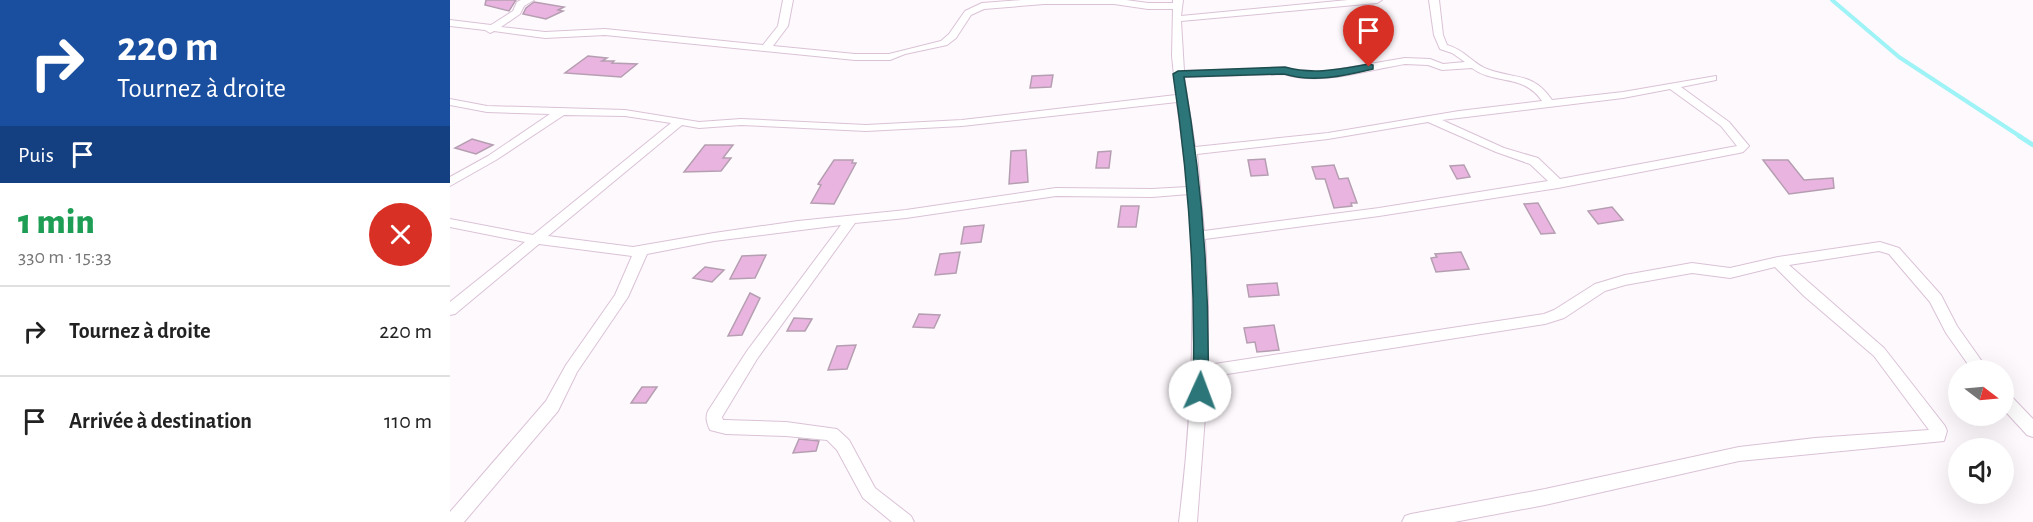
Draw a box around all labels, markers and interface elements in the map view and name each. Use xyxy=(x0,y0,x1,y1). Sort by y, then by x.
pin xyxy=(1343,5,1394,67)
icon: arrive xyxy=(1352,14,1385,47)
icon: right xyxy=(18,24,96,102)
text: 220 m xyxy=(117,26,219,68)
text: Tournez à droite xyxy=(117,75,286,102)
icon: arrive xyxy=(66,138,99,171)
text: Puis xyxy=(18,144,54,166)
button: close xyxy=(369,203,432,266)
text: 1 min xyxy=(18,204,95,240)
text: 330 m · 15:33 xyxy=(18,247,112,267)
icon: right xyxy=(18,315,51,348)
text: Tournez à droite xyxy=(69,320,211,342)
text: 220 m xyxy=(379,320,432,342)
position arrow xyxy=(1168,359,1232,423)
north arrow xyxy=(1948,360,2014,426)
map controls xyxy=(1948,360,2014,504)
icon: arrive xyxy=(18,405,51,438)
text: Arrivée à destination xyxy=(69,410,252,432)
text: 110 m xyxy=(384,410,432,432)
button: sound xyxy=(1948,438,2014,504)

